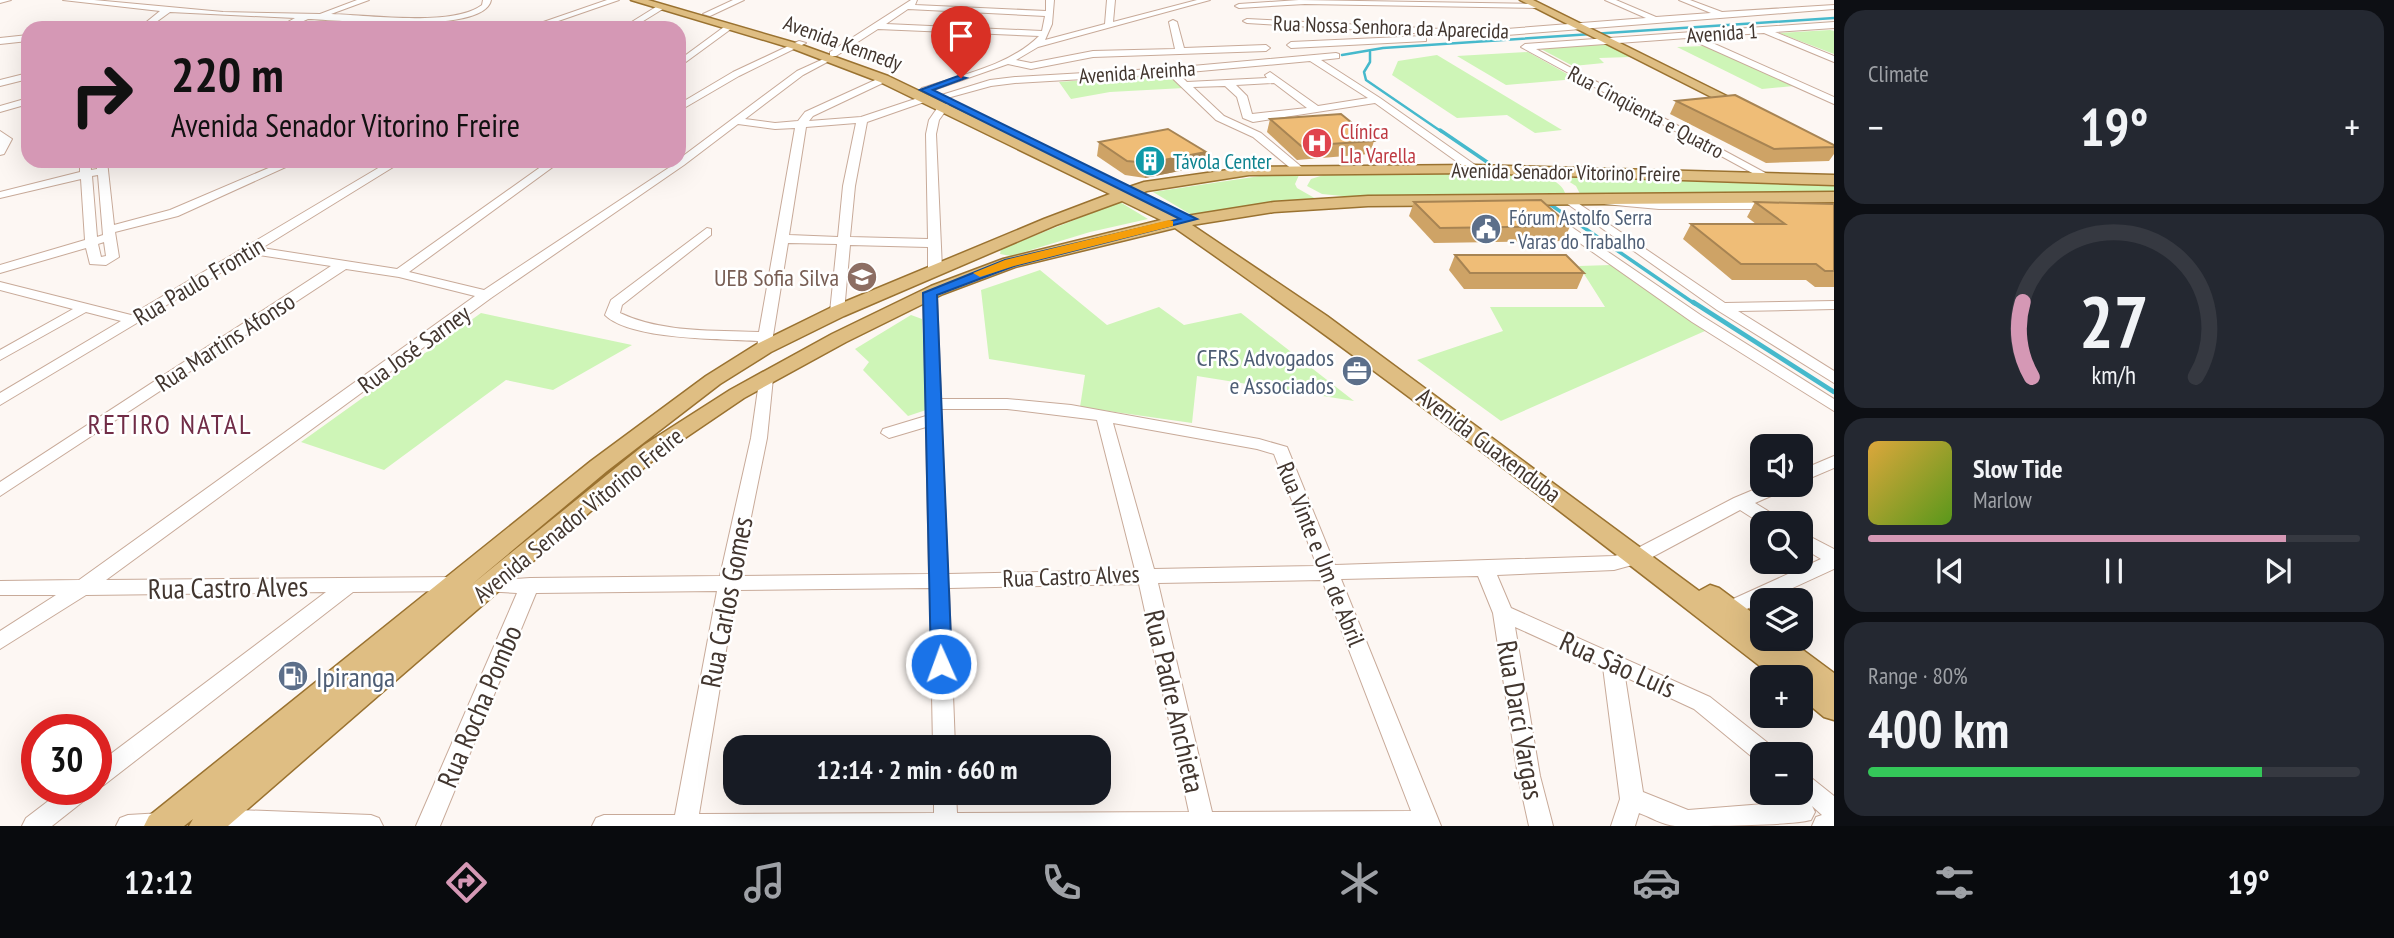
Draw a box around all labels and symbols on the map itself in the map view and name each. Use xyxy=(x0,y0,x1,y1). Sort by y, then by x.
pin xyxy=(931,6,991,78)
street label: Avenida Kennedy xyxy=(780,9,906,77)
street label: Rua Nossa Senhora da Aparecida xyxy=(1273,9,1509,45)
street label: Avenida 1 xyxy=(1686,17,1758,49)
street label: Avenida Areinha xyxy=(1078,54,1196,90)
street label: Rua Cinqüenta e Quatro xyxy=(1563,59,1729,165)
place label: Clínica LIa Varella xyxy=(1340,118,1416,169)
hospital icon: Clínica LIa Varella xyxy=(1300,126,1334,160)
building icon: Távola Center xyxy=(1133,144,1167,178)
place label: Távola Center xyxy=(1173,148,1272,175)
street label: Avenida Senador Vitorino Freire xyxy=(1451,157,1681,187)
place label: Fórum Astolfo Serra - Varas do Trabalho xyxy=(1509,204,1652,255)
public building icon: Fórum Astolfo Serra - Varas do Trabalho xyxy=(1469,212,1503,246)
street label: Rua Paulo Frontin xyxy=(128,230,270,332)
school or university icon: UEB Sofia Silva xyxy=(845,260,879,294)
place label: UEB Sofia Silva xyxy=(714,262,839,293)
street label: Rua Martins Afonso xyxy=(149,285,301,399)
street label: Rua José Sarney xyxy=(352,298,476,400)
place label: CFRS Advogados e Associados xyxy=(1197,342,1334,401)
office icon: CFRS Advogados e Associados xyxy=(1340,354,1374,388)
street label: Avenida Guaxenduba xyxy=(1411,381,1567,509)
district label: RETIRO NATAL xyxy=(87,405,253,442)
street label: Avenida Senador Vitorino Freire xyxy=(467,421,689,609)
street label: Rua Vinte e Um de Abril xyxy=(1270,457,1372,651)
street label: Rua Carlos Gomes xyxy=(691,513,761,691)
street label: Rua Castro Alves xyxy=(1002,558,1140,594)
street label: Rua Castro Alves xyxy=(148,567,308,607)
street label: Rua Padre Anchieta xyxy=(1136,606,1214,796)
street label: Rua Rocha Pombo xyxy=(428,619,530,793)
street label: Rua São Luís xyxy=(1554,622,1682,706)
position arrow xyxy=(904,627,978,701)
street label: Rua Darcí Vargas xyxy=(1489,637,1553,803)
place label: Ipiranga xyxy=(316,658,395,695)
fuel station icon: Ipiranga xyxy=(276,659,310,693)
speed limit sign: 30 xyxy=(21,714,112,805)

